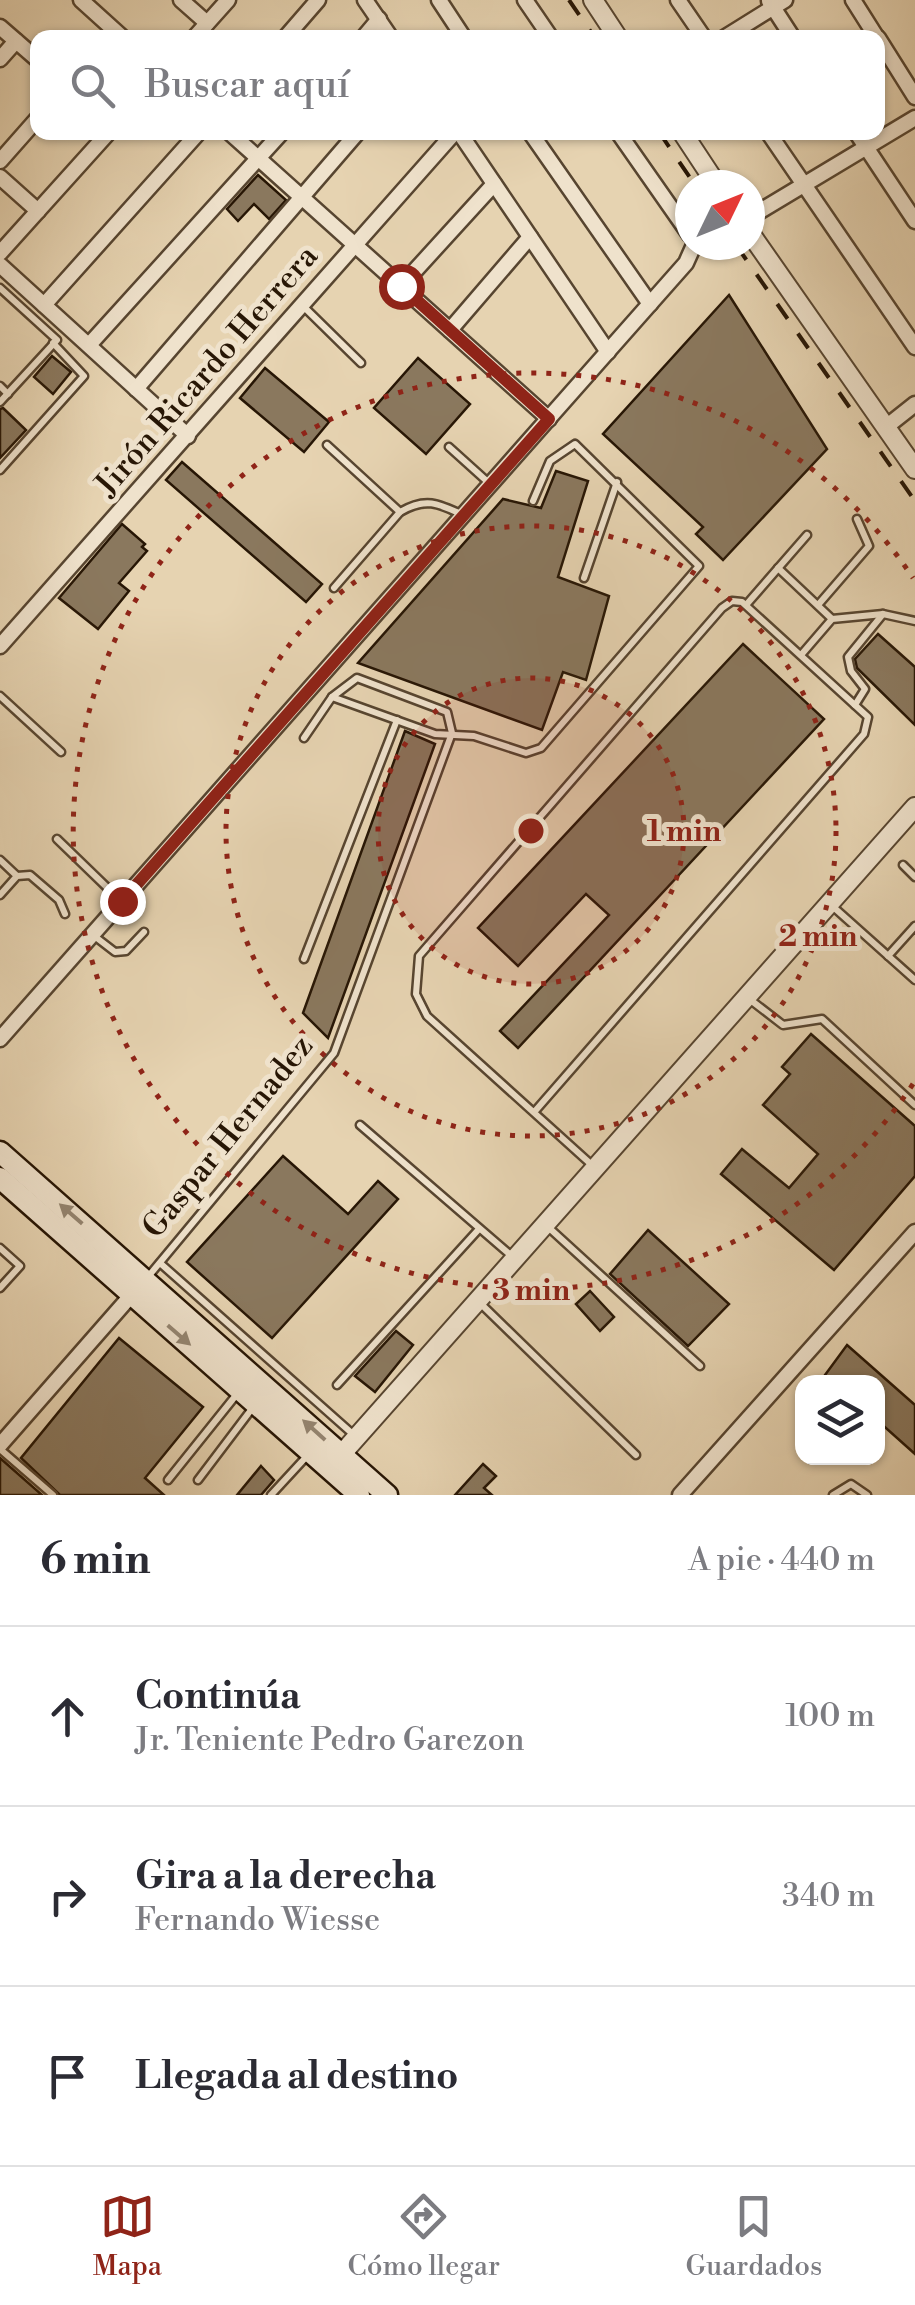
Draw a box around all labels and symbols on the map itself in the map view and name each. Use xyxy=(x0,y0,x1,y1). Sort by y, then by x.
north arrow xyxy=(675,170,765,260)
street label: Jirón Ricardo Herrera xyxy=(86,236,327,505)
route start xyxy=(379,264,425,310)
centre of rings xyxy=(513,813,549,849)
text: 1 min xyxy=(647,813,722,851)
route end xyxy=(100,879,146,925)
text: 2 min xyxy=(779,918,858,956)
street label: Gaspar Hernadez xyxy=(134,1027,322,1246)
one-way arrow xyxy=(59,1204,84,1226)
text: 3 min xyxy=(492,1272,571,1310)
one-way arrow xyxy=(166,1323,191,1345)
one-way arrow xyxy=(302,1419,326,1442)

